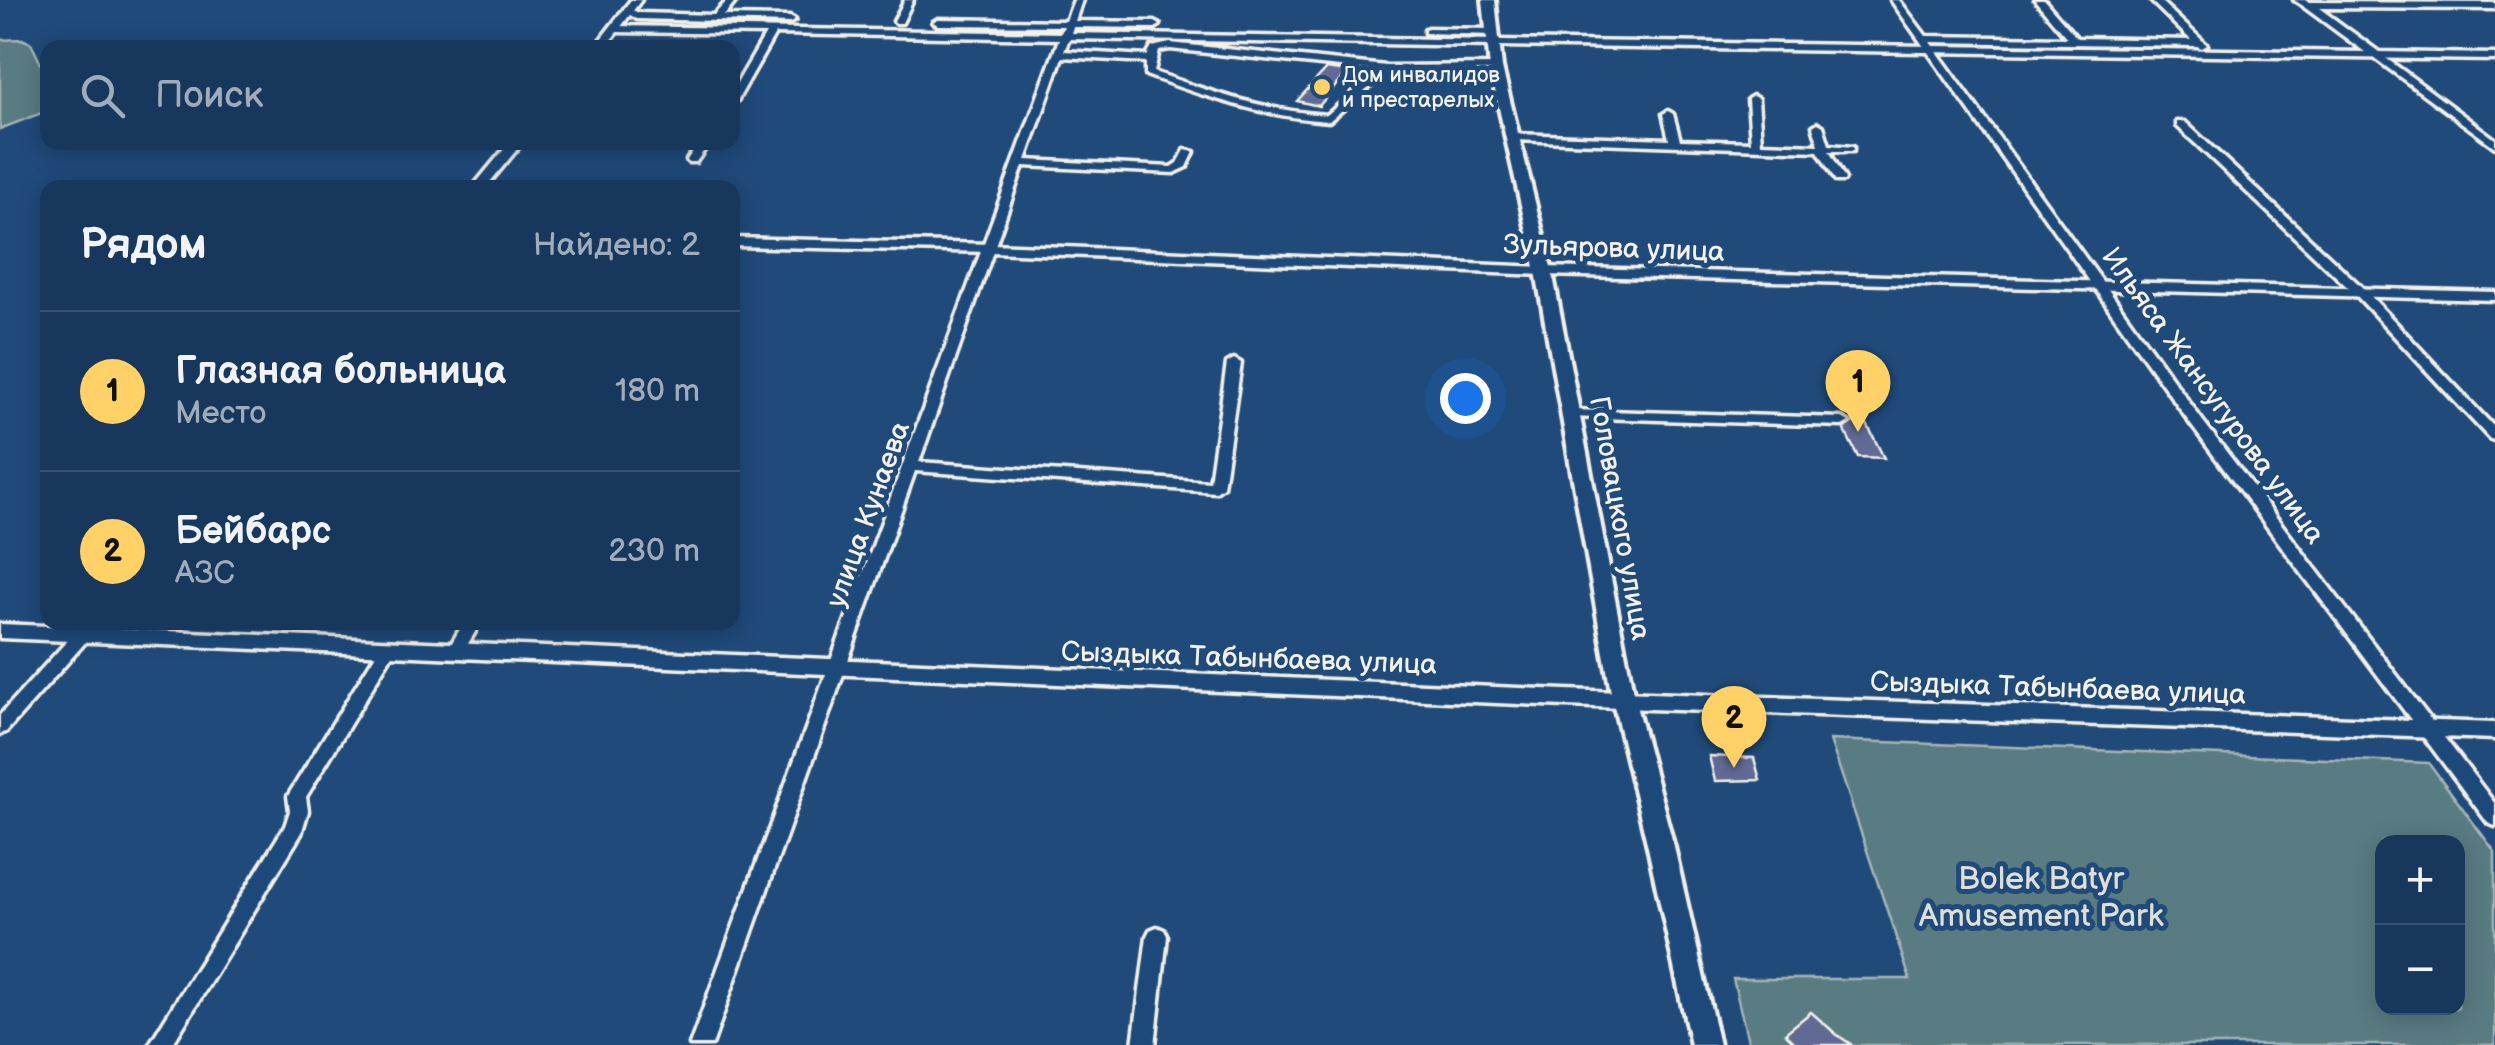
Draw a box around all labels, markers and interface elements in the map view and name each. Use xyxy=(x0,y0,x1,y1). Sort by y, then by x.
search box xyxy=(40,40,740,150)
place label: Дом инвалидов и престарелых xyxy=(1342,62,1500,114)
icon: search xyxy=(75,68,130,123)
text: Поиск xyxy=(155,73,263,118)
marker: Дом инвалидов и престарелых xyxy=(1311,76,1333,98)
text: Рядом xyxy=(80,220,207,271)
text: Найдено: 2 xyxy=(533,226,700,265)
street label: Зульярова улица xyxy=(1503,228,1726,269)
street label: Ильяса Жансугурова улица xyxy=(2094,241,2332,551)
text: Глазная больница xyxy=(175,349,506,394)
pin: 1 xyxy=(1826,350,1890,432)
text: 1 xyxy=(106,372,119,411)
text: 180 m xyxy=(615,372,700,411)
your location xyxy=(1440,373,1491,424)
text: Место xyxy=(175,394,266,433)
street label: Головацкого улица xyxy=(1582,394,1657,643)
street label: улица Кунаева xyxy=(820,417,917,612)
text: Бейбарс xyxy=(175,509,331,554)
text: 2 xyxy=(103,532,122,571)
text: 230 m xyxy=(608,532,700,571)
text: АЗС xyxy=(175,554,235,593)
street label: Сыздыка Табынбаева улица xyxy=(1060,635,1438,682)
street label: Сыздыка Табынбаева улица xyxy=(1869,665,2247,712)
pin: 2 xyxy=(1702,686,1766,768)
map controls xyxy=(2375,835,2465,1015)
button: + xyxy=(2375,835,2465,925)
park label: Bolek Batyr Amusement Park xyxy=(1919,860,2164,936)
button: − xyxy=(2375,925,2465,1015)

